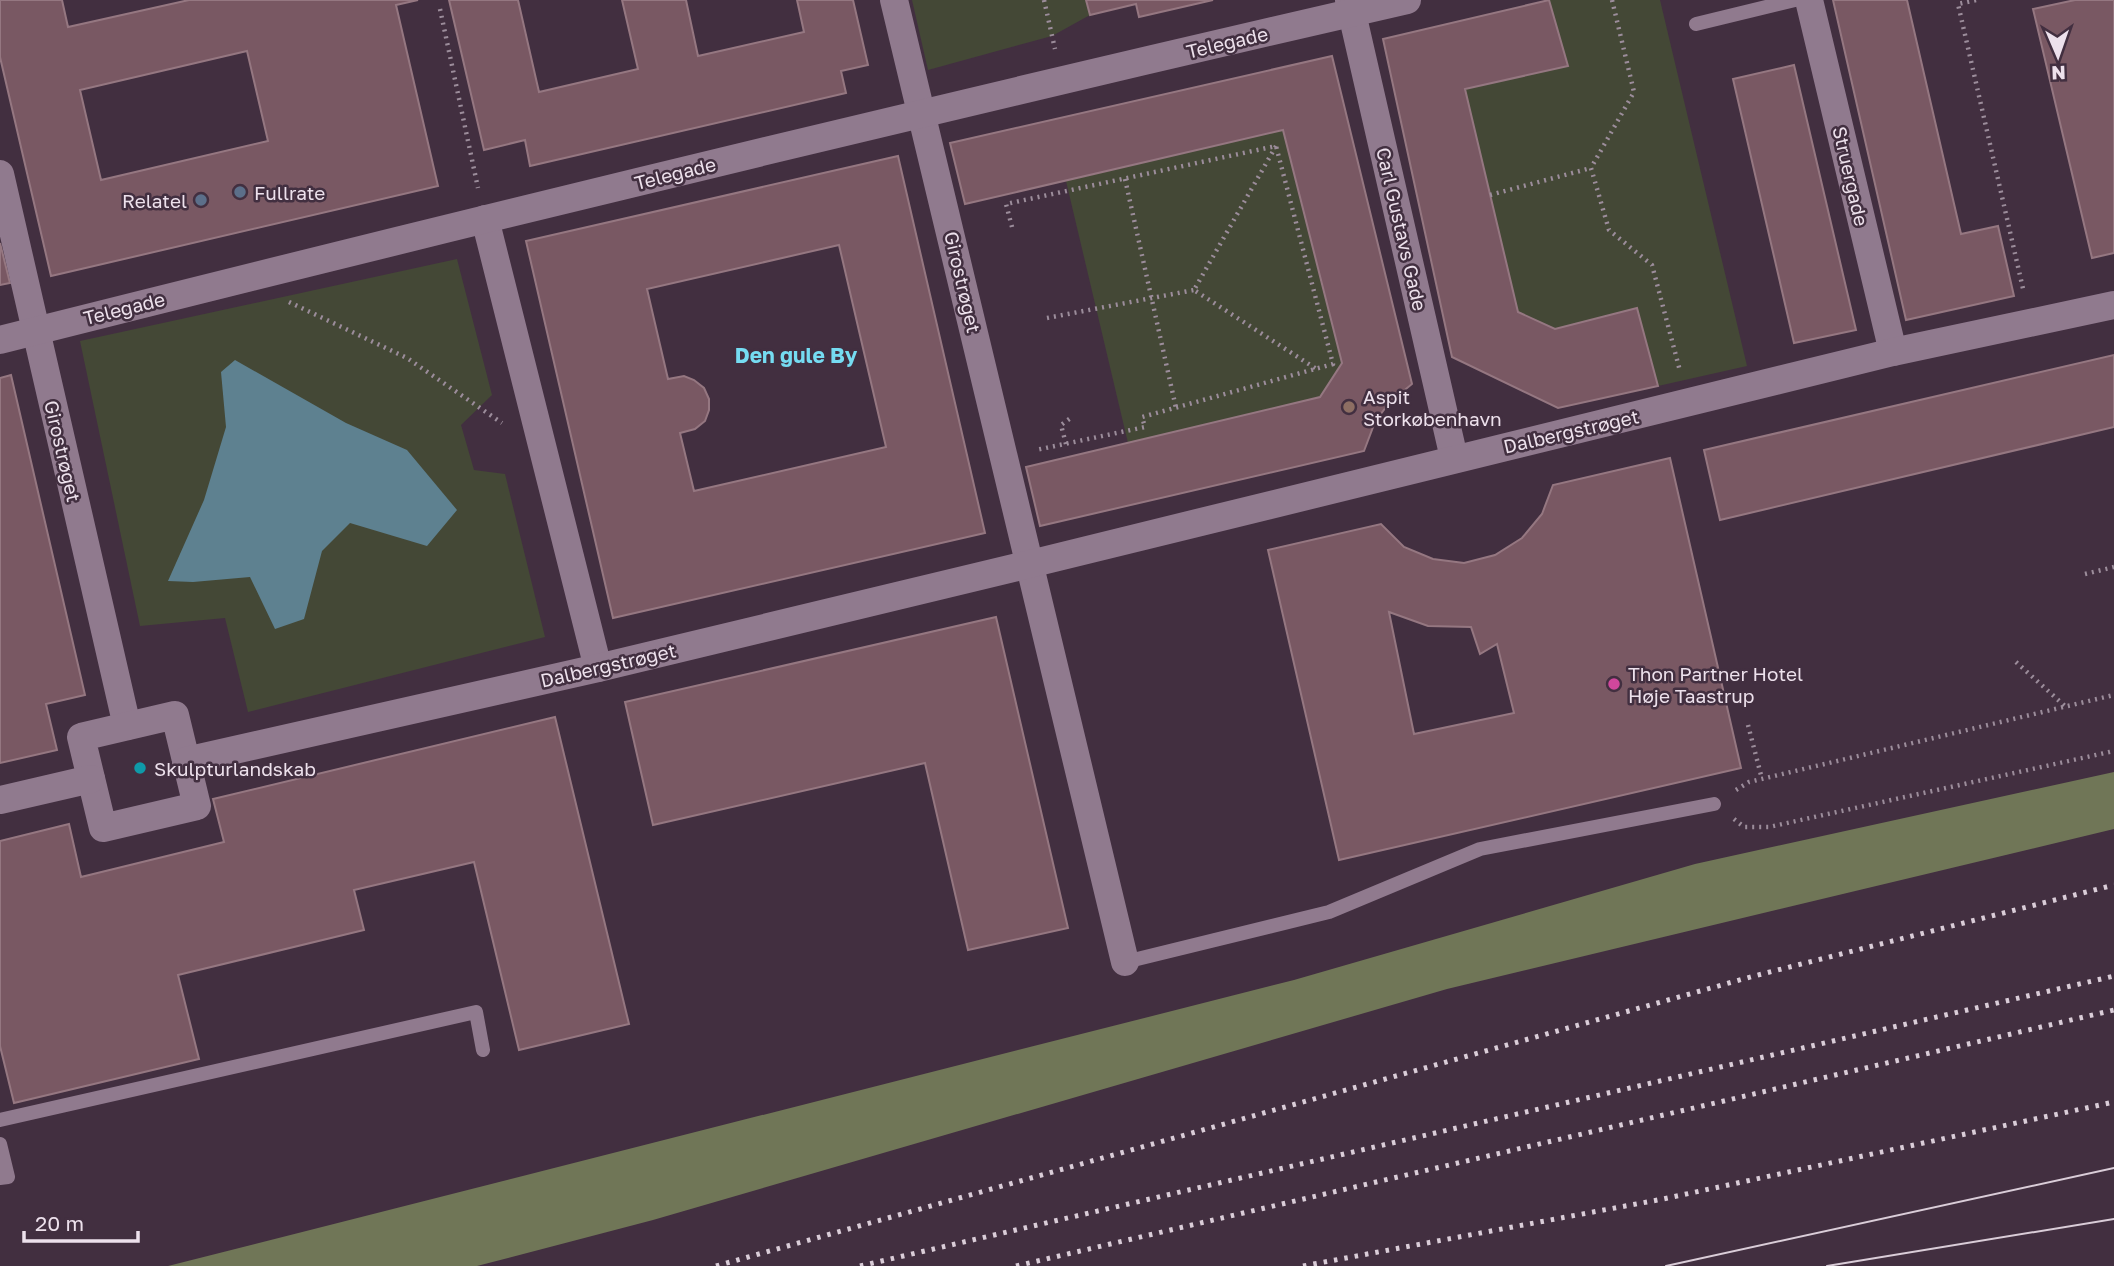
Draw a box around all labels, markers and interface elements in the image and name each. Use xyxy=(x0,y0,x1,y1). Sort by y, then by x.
street label: Telegade xyxy=(1184,21,1270,63)
north arrow xyxy=(2023,21,2093,91)
text: N xyxy=(2051,62,2066,85)
street label: Struergade xyxy=(1828,124,1874,228)
street label: Carl Gustavs Gade xyxy=(1372,145,1432,313)
street label: Telegade xyxy=(632,152,718,194)
place label: Fullrate xyxy=(254,181,325,204)
marker: Fullrate xyxy=(232,184,248,200)
place label: Relatel xyxy=(122,189,187,212)
marker: Relatel xyxy=(193,192,209,208)
street label: Girostrøget xyxy=(940,229,986,335)
street label: Telegade xyxy=(81,287,167,329)
district label: Den gule By xyxy=(735,342,858,368)
place label: Aspit Storkøbenhavn xyxy=(1363,385,1502,430)
street label: Girostrøget xyxy=(40,398,86,504)
marker: Aspit Storkøbenhavn xyxy=(1341,399,1357,415)
street label: Dalbergstrøget xyxy=(1501,404,1641,458)
street label: Dalbergstrøget xyxy=(538,638,678,692)
place label: Thon Partner Hotel Høje Taastrup xyxy=(1628,662,1803,707)
marker: Thon Partner Hotel Høje Taastrup xyxy=(1606,676,1622,692)
place label: Skulpturlandskab xyxy=(154,757,316,780)
marker: Skulpturlandskab xyxy=(132,760,148,776)
scale bar xyxy=(24,1200,138,1244)
text: 20 m xyxy=(35,1210,84,1236)

